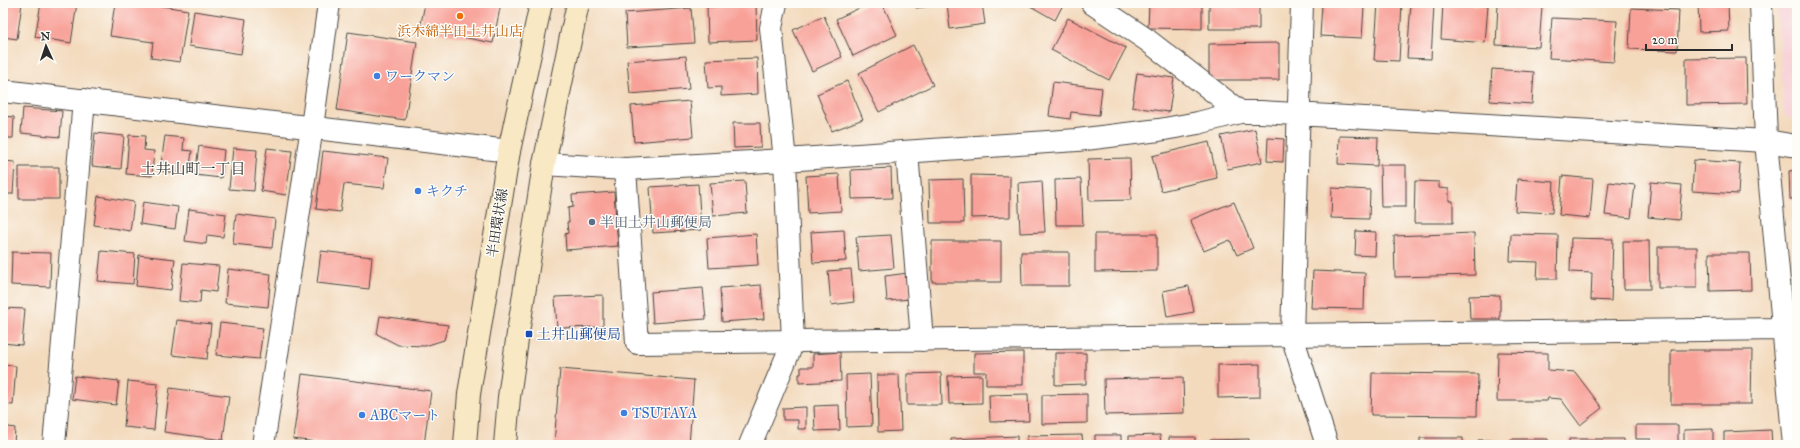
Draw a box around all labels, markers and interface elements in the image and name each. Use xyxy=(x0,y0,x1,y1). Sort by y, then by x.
marker: 浜木綿半田土井山店 xyxy=(455,11,465,21)
place label: 浜木綿半田土井山店 xyxy=(397,23,523,40)
north arrow xyxy=(26,26,66,66)
scale bar xyxy=(1646,26,1732,52)
text: N xyxy=(40,30,51,43)
text: 20 m xyxy=(1652,33,1678,47)
place label: ワークマン xyxy=(385,68,455,85)
marker: ワークマン xyxy=(372,71,382,81)
district label: 土井山町一丁目 xyxy=(140,160,246,178)
place label: キクチ xyxy=(426,183,468,200)
marker: キクチ xyxy=(413,186,423,196)
street label: 半田環状線 xyxy=(484,187,511,259)
place label: 半田土井山郵便局 xyxy=(600,214,712,231)
marker: 半田土井山郵便局 xyxy=(587,217,597,227)
place label: 土井山郵便局 xyxy=(537,326,621,343)
marker: 土井山郵便局 xyxy=(524,329,534,339)
place label: TSUTAYA xyxy=(632,405,698,422)
place label: ABCマート xyxy=(369,407,440,424)
marker: TSUTAYA xyxy=(619,408,629,418)
marker: ABCマート xyxy=(357,410,367,420)

